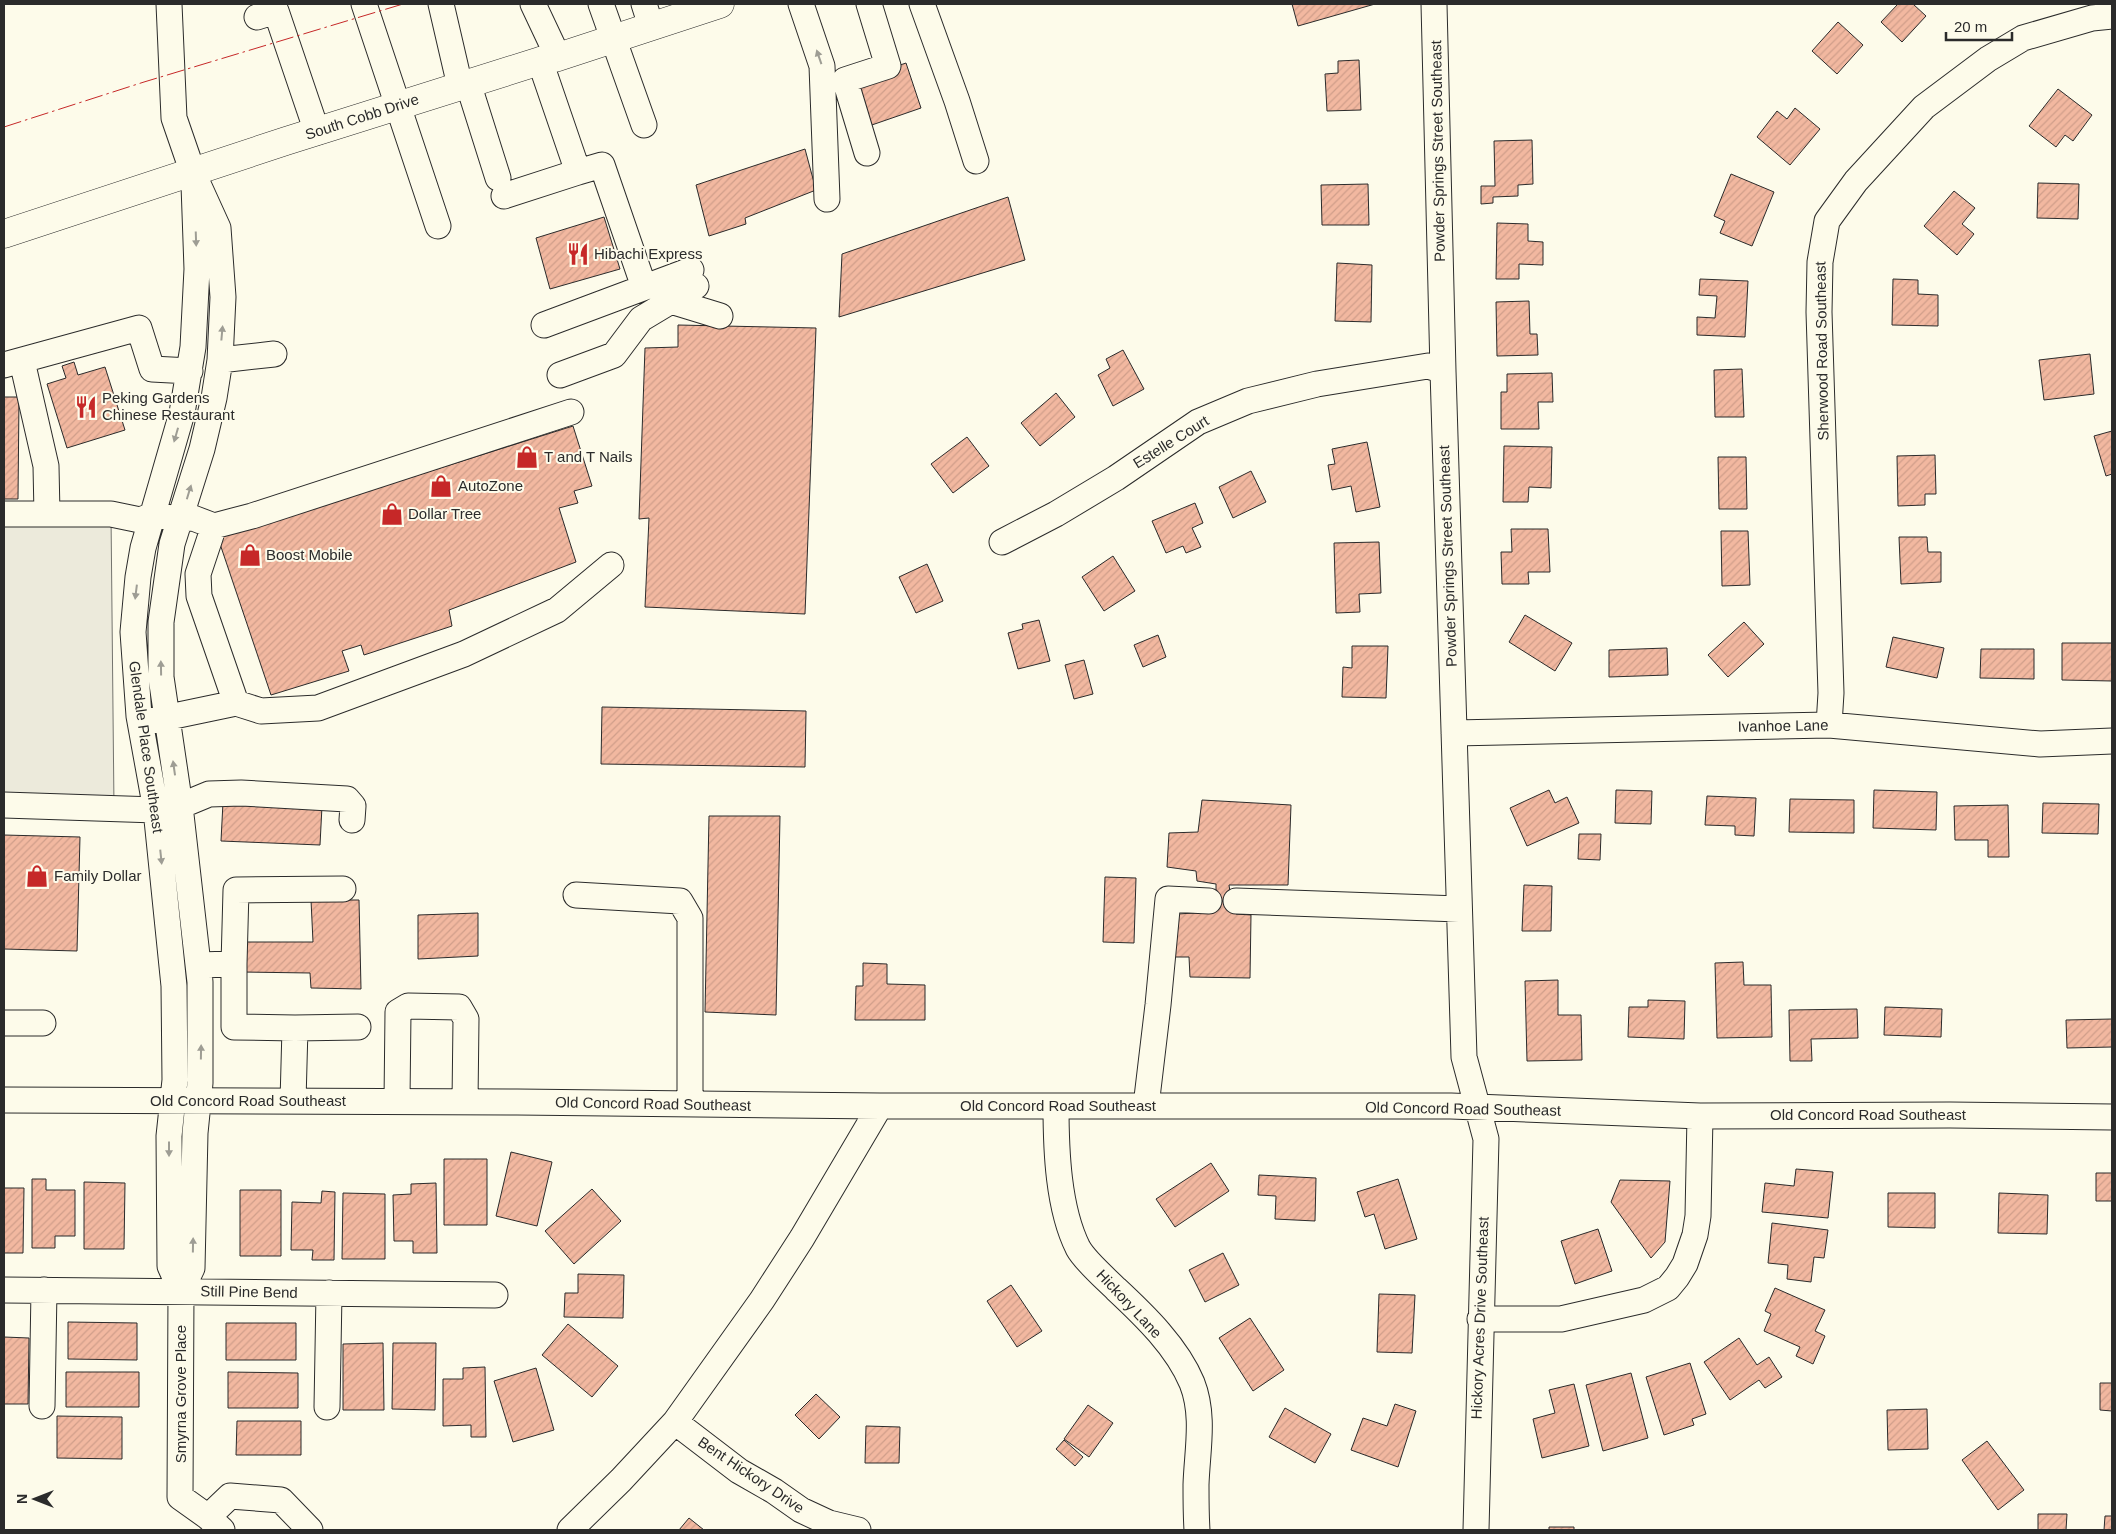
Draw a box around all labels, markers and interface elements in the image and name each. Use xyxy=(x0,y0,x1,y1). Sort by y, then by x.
scale bar xyxy=(1946,10,2012,42)
text: 20 m xyxy=(1954,18,1987,35)
street label: Powder Springs Street Southeast xyxy=(1427,39,1448,262)
one-way arrow xyxy=(814,50,822,65)
street label: South Cobb Drive xyxy=(303,90,421,143)
one-way arrow xyxy=(192,231,200,247)
restaurant icon: Hibachi Express xyxy=(565,241,591,267)
place label: Hibachi Express xyxy=(594,245,702,262)
street label: Sherwood Road Southeast xyxy=(1811,260,1832,441)
one-way arrow xyxy=(218,325,226,341)
place label: Peking Gardens Chinese Restaurant xyxy=(102,389,235,423)
restaurant icon: Peking Gardens Chinese Restaurant xyxy=(73,394,99,420)
street label: Estelle Court xyxy=(1130,411,1212,472)
one-way arrow xyxy=(172,427,180,442)
shop icon: T and T Nails xyxy=(514,444,540,470)
street label: Powder Springs Street Southeast xyxy=(1435,444,1460,667)
place label: T and T Nails xyxy=(544,448,632,465)
shop icon: AutoZone xyxy=(428,473,454,499)
place label: AutoZone xyxy=(458,477,523,494)
one-way arrow xyxy=(186,484,194,499)
shop icon: Dollar Tree xyxy=(379,501,405,527)
place label: Dollar Tree xyxy=(408,505,481,522)
shop icon: Boost Mobile xyxy=(237,542,263,568)
place label: Boost Mobile xyxy=(266,546,353,563)
one-way arrow xyxy=(132,584,140,600)
street label: Glendale Place Southeast xyxy=(126,660,167,835)
one-way arrow xyxy=(157,660,165,676)
street label: Ivanhoe Lane xyxy=(1737,716,1829,735)
one-way arrow xyxy=(170,760,178,776)
one-way arrow xyxy=(157,850,165,866)
shop icon: Family Dollar xyxy=(24,863,50,889)
place label: Family Dollar xyxy=(54,867,142,884)
one-way arrow xyxy=(197,1043,205,1059)
street label: Old Concord Road Southeast xyxy=(150,1092,347,1109)
street label: Old Concord Road Southeast xyxy=(555,1093,752,1114)
street label: Old Concord Road Southeast xyxy=(960,1097,1157,1114)
street label: Old Concord Road Southeast xyxy=(1365,1098,1562,1119)
street label: Old Concord Road Southeast xyxy=(1770,1106,1967,1123)
one-way arrow xyxy=(165,1141,173,1157)
street label: Hickory Acres Drive Southeast xyxy=(1467,1216,1492,1420)
one-way arrow xyxy=(189,1236,197,1252)
street label: Hickory Lane xyxy=(1093,1266,1165,1341)
street label: Still Pine Bend xyxy=(200,1282,298,1301)
street label: Smyrna Grove Place xyxy=(172,1325,189,1463)
street label: Bent Hickory Drive xyxy=(695,1433,808,1516)
north arrow xyxy=(10,1474,60,1524)
text: N xyxy=(14,1494,30,1504)

